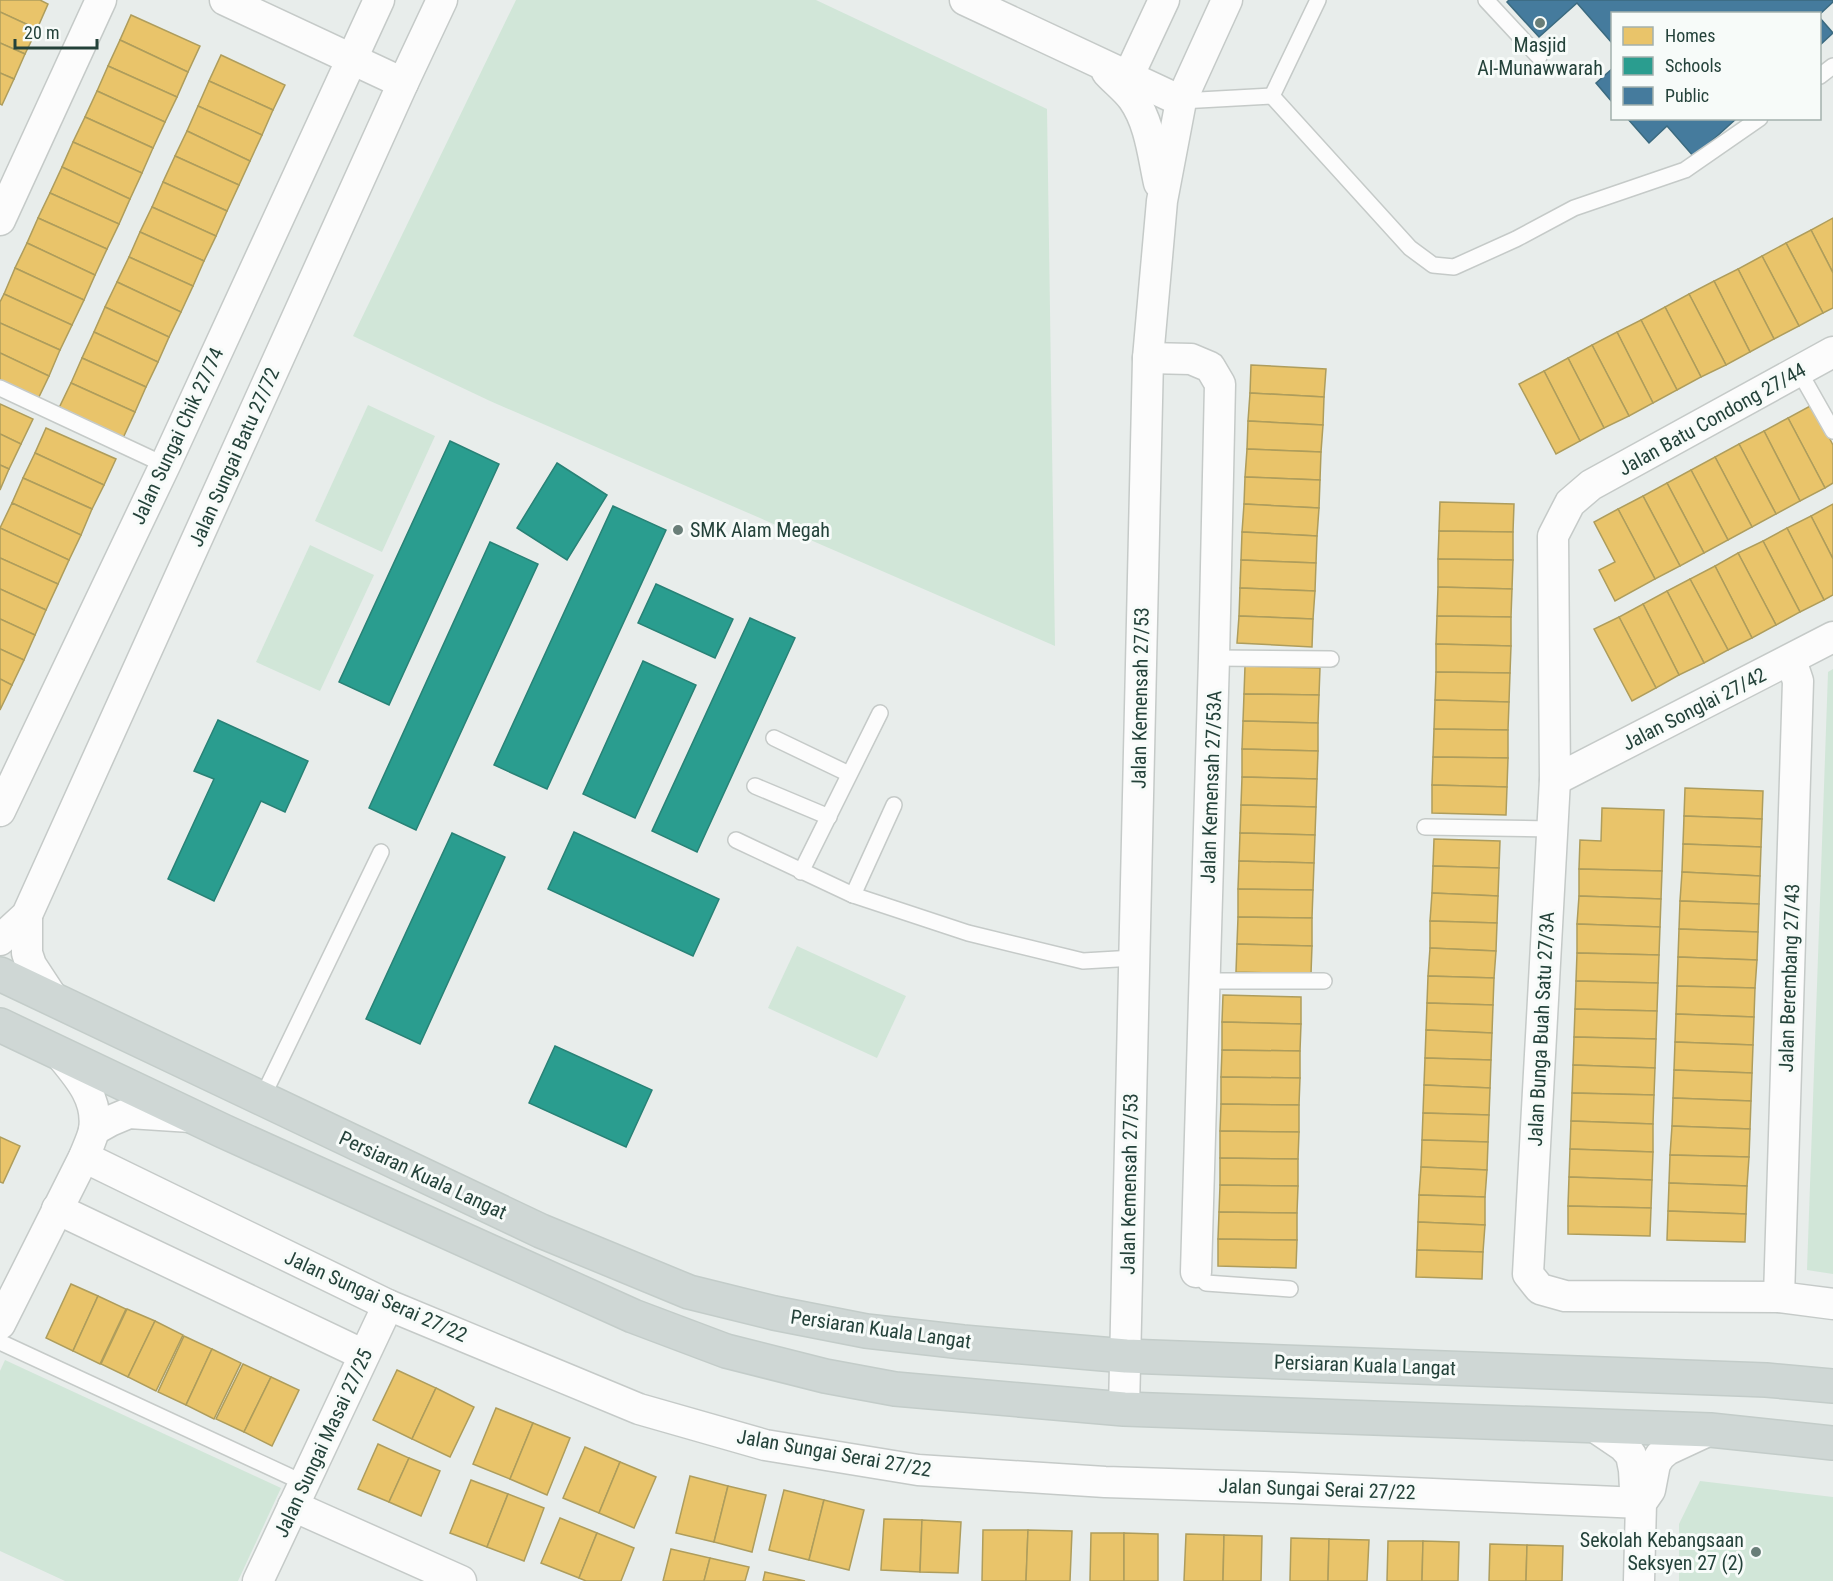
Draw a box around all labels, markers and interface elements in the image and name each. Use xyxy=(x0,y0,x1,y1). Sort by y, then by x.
scale bar xyxy=(15,12,98,50)
legend xyxy=(1611,12,1821,120)
marker: Masjid Al-Munawwarah xyxy=(1533,16,1547,30)
text: 20 m xyxy=(24,22,59,43)
text: Homes xyxy=(1665,25,1715,46)
place label: Masjid Al-Munawwarah xyxy=(1477,33,1603,80)
text: Schools xyxy=(1665,55,1722,76)
text: Public xyxy=(1665,85,1709,106)
street label: Jalan Sungai Chik 27/74 xyxy=(126,344,229,528)
street label: Jalan Batu Condong 27/44 xyxy=(1614,357,1810,481)
street label: Jalan Sungai Batu 27/72 xyxy=(184,364,284,550)
place label: SMK Alam Megah xyxy=(690,518,830,542)
marker: SMK Alam Megah xyxy=(671,523,685,537)
street label: Jalan Kemensah 27/53 xyxy=(1126,607,1154,789)
street label: Jalan Songlai 27/42 xyxy=(1618,662,1770,756)
street label: Jalan Kemensah 27/53A xyxy=(1196,690,1226,884)
street label: Jalan Berembang 27/43 xyxy=(1774,883,1804,1073)
street label: Jalan Bunga Buah Satu 27/3A xyxy=(1523,911,1559,1147)
street label: Jalan Kemensah 27/53 xyxy=(1115,1093,1143,1275)
street label: Persiaran Kuala Langat xyxy=(335,1126,511,1224)
street label: Jalan Sungai Serai 27/22 xyxy=(281,1245,471,1347)
street label: Persiaran Kuala Langat xyxy=(789,1304,973,1354)
street label: Jalan Sungai Masai 27/25 xyxy=(269,1345,377,1541)
street label: Persiaran Kuala Langat xyxy=(1274,1350,1456,1380)
street label: Jalan Sungai Serai 27/22 xyxy=(735,1424,933,1482)
street label: Jalan Sungai Serai 27/22 xyxy=(1218,1474,1416,1504)
place label: Sekolah Kebangsaan Seksyen 27 (2) xyxy=(1580,1528,1744,1575)
marker: Sekolah Kebangsaan Seksyen 27 (2) xyxy=(1749,1545,1763,1559)

